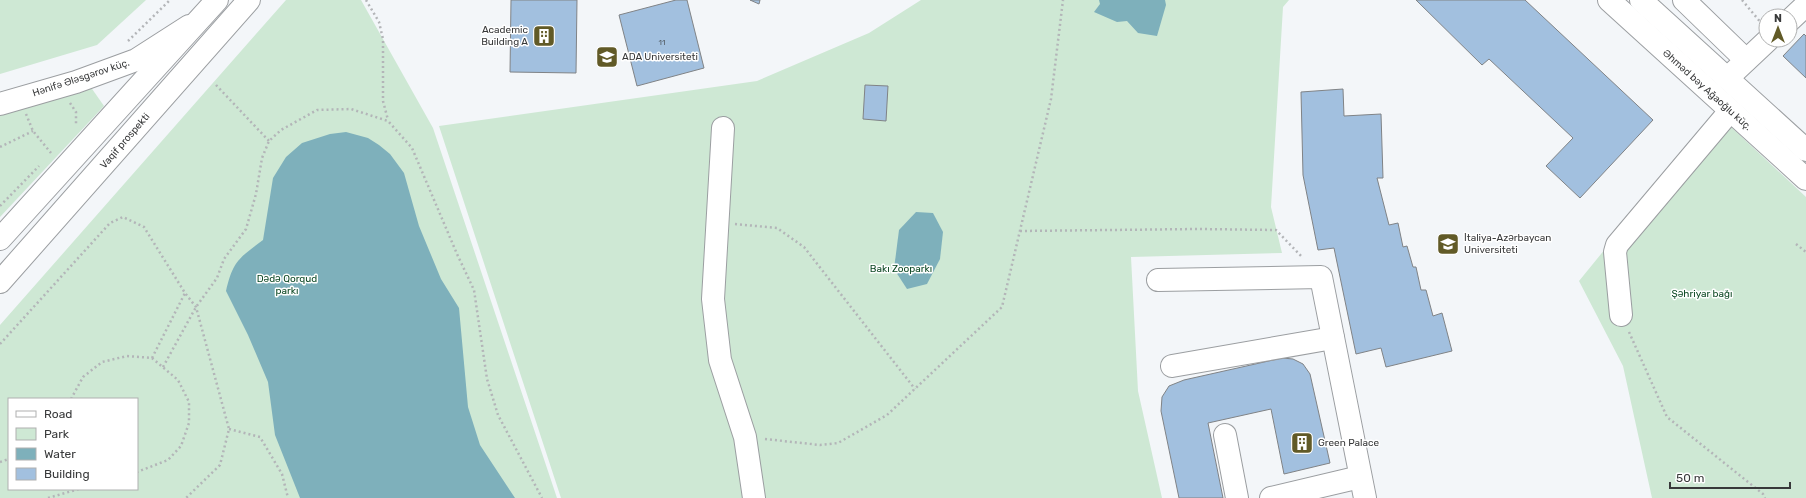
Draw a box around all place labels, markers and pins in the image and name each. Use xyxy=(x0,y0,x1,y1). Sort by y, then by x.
building icon: Academic Building A xyxy=(531,23,557,49)
place label: Academic Building A xyxy=(481,24,528,48)
school or university icon: ADA Universiteti xyxy=(594,44,620,70)
place label: ADA Universiteti xyxy=(622,51,698,63)
school or university icon: İtaliya-Azərbaycan Universiteti xyxy=(1435,231,1461,257)
place label: İtaliya-Azərbaycan Universiteti xyxy=(1464,232,1551,256)
building icon: Green Palace xyxy=(1289,430,1315,456)
place label: Green Palace xyxy=(1318,437,1380,449)

